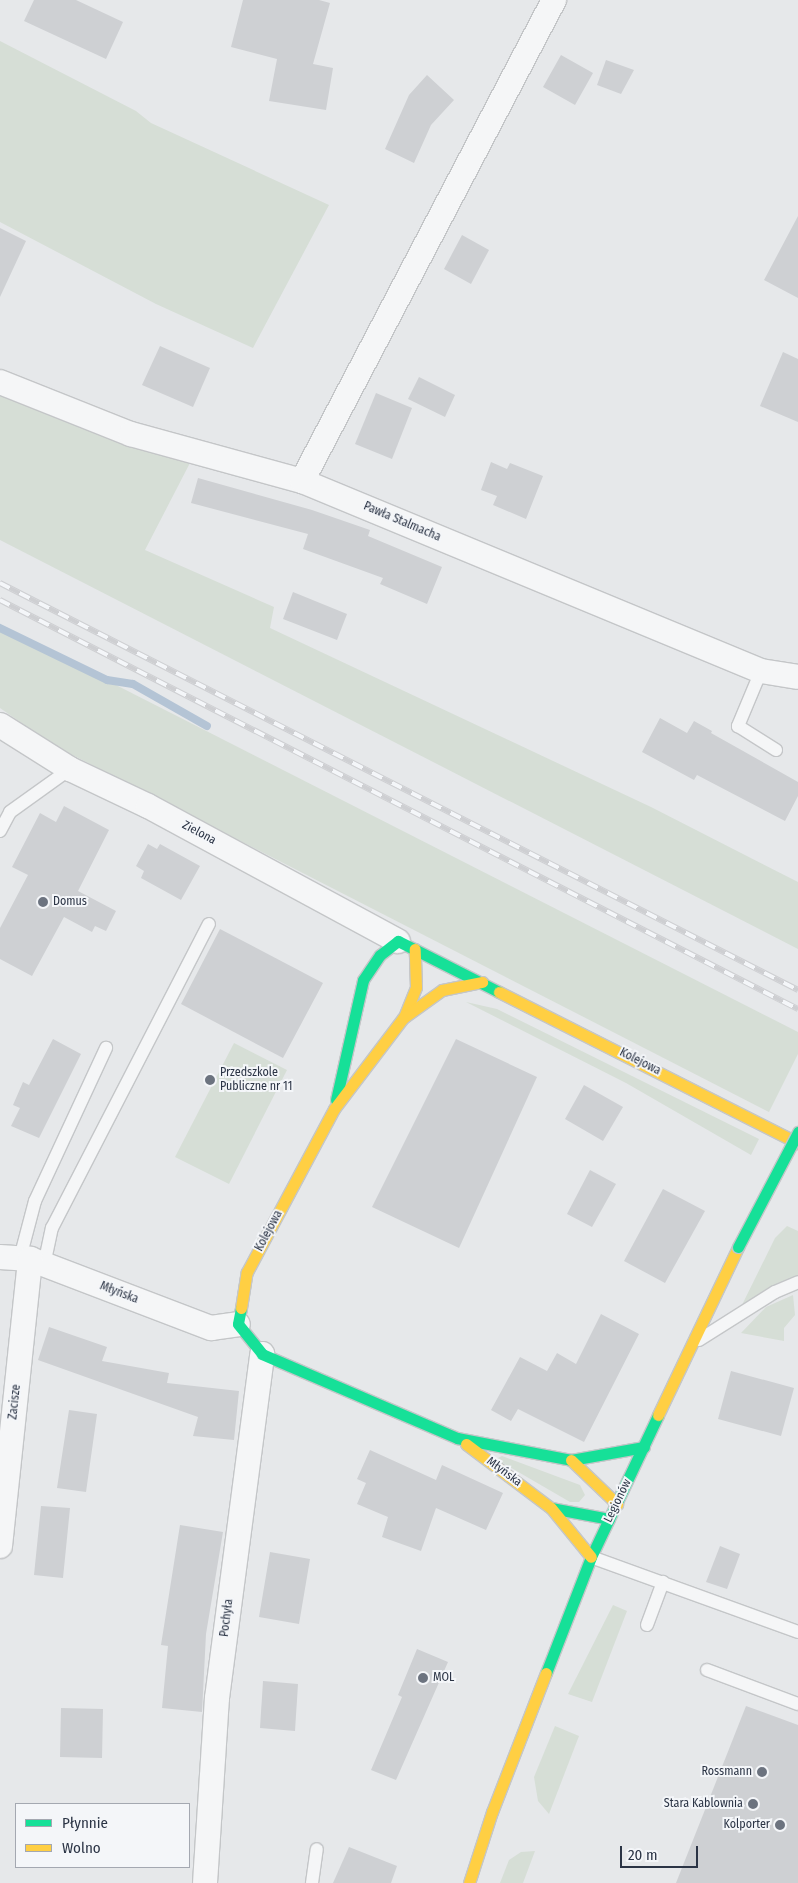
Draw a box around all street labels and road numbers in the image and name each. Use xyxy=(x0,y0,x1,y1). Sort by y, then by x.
street label: Pawła Stalmacha xyxy=(361,499,443,545)
street label: Zielona xyxy=(180,818,218,848)
street label: Kolejowa xyxy=(617,1045,663,1079)
street label: Kolejowa xyxy=(252,1208,286,1254)
street label: Młyńska xyxy=(98,1279,140,1307)
street label: Zacisze xyxy=(6,1384,24,1420)
street label: Młyńska xyxy=(484,1454,524,1490)
street label: Legionów xyxy=(601,1477,635,1525)
street label: Pochyła xyxy=(218,1598,236,1638)

